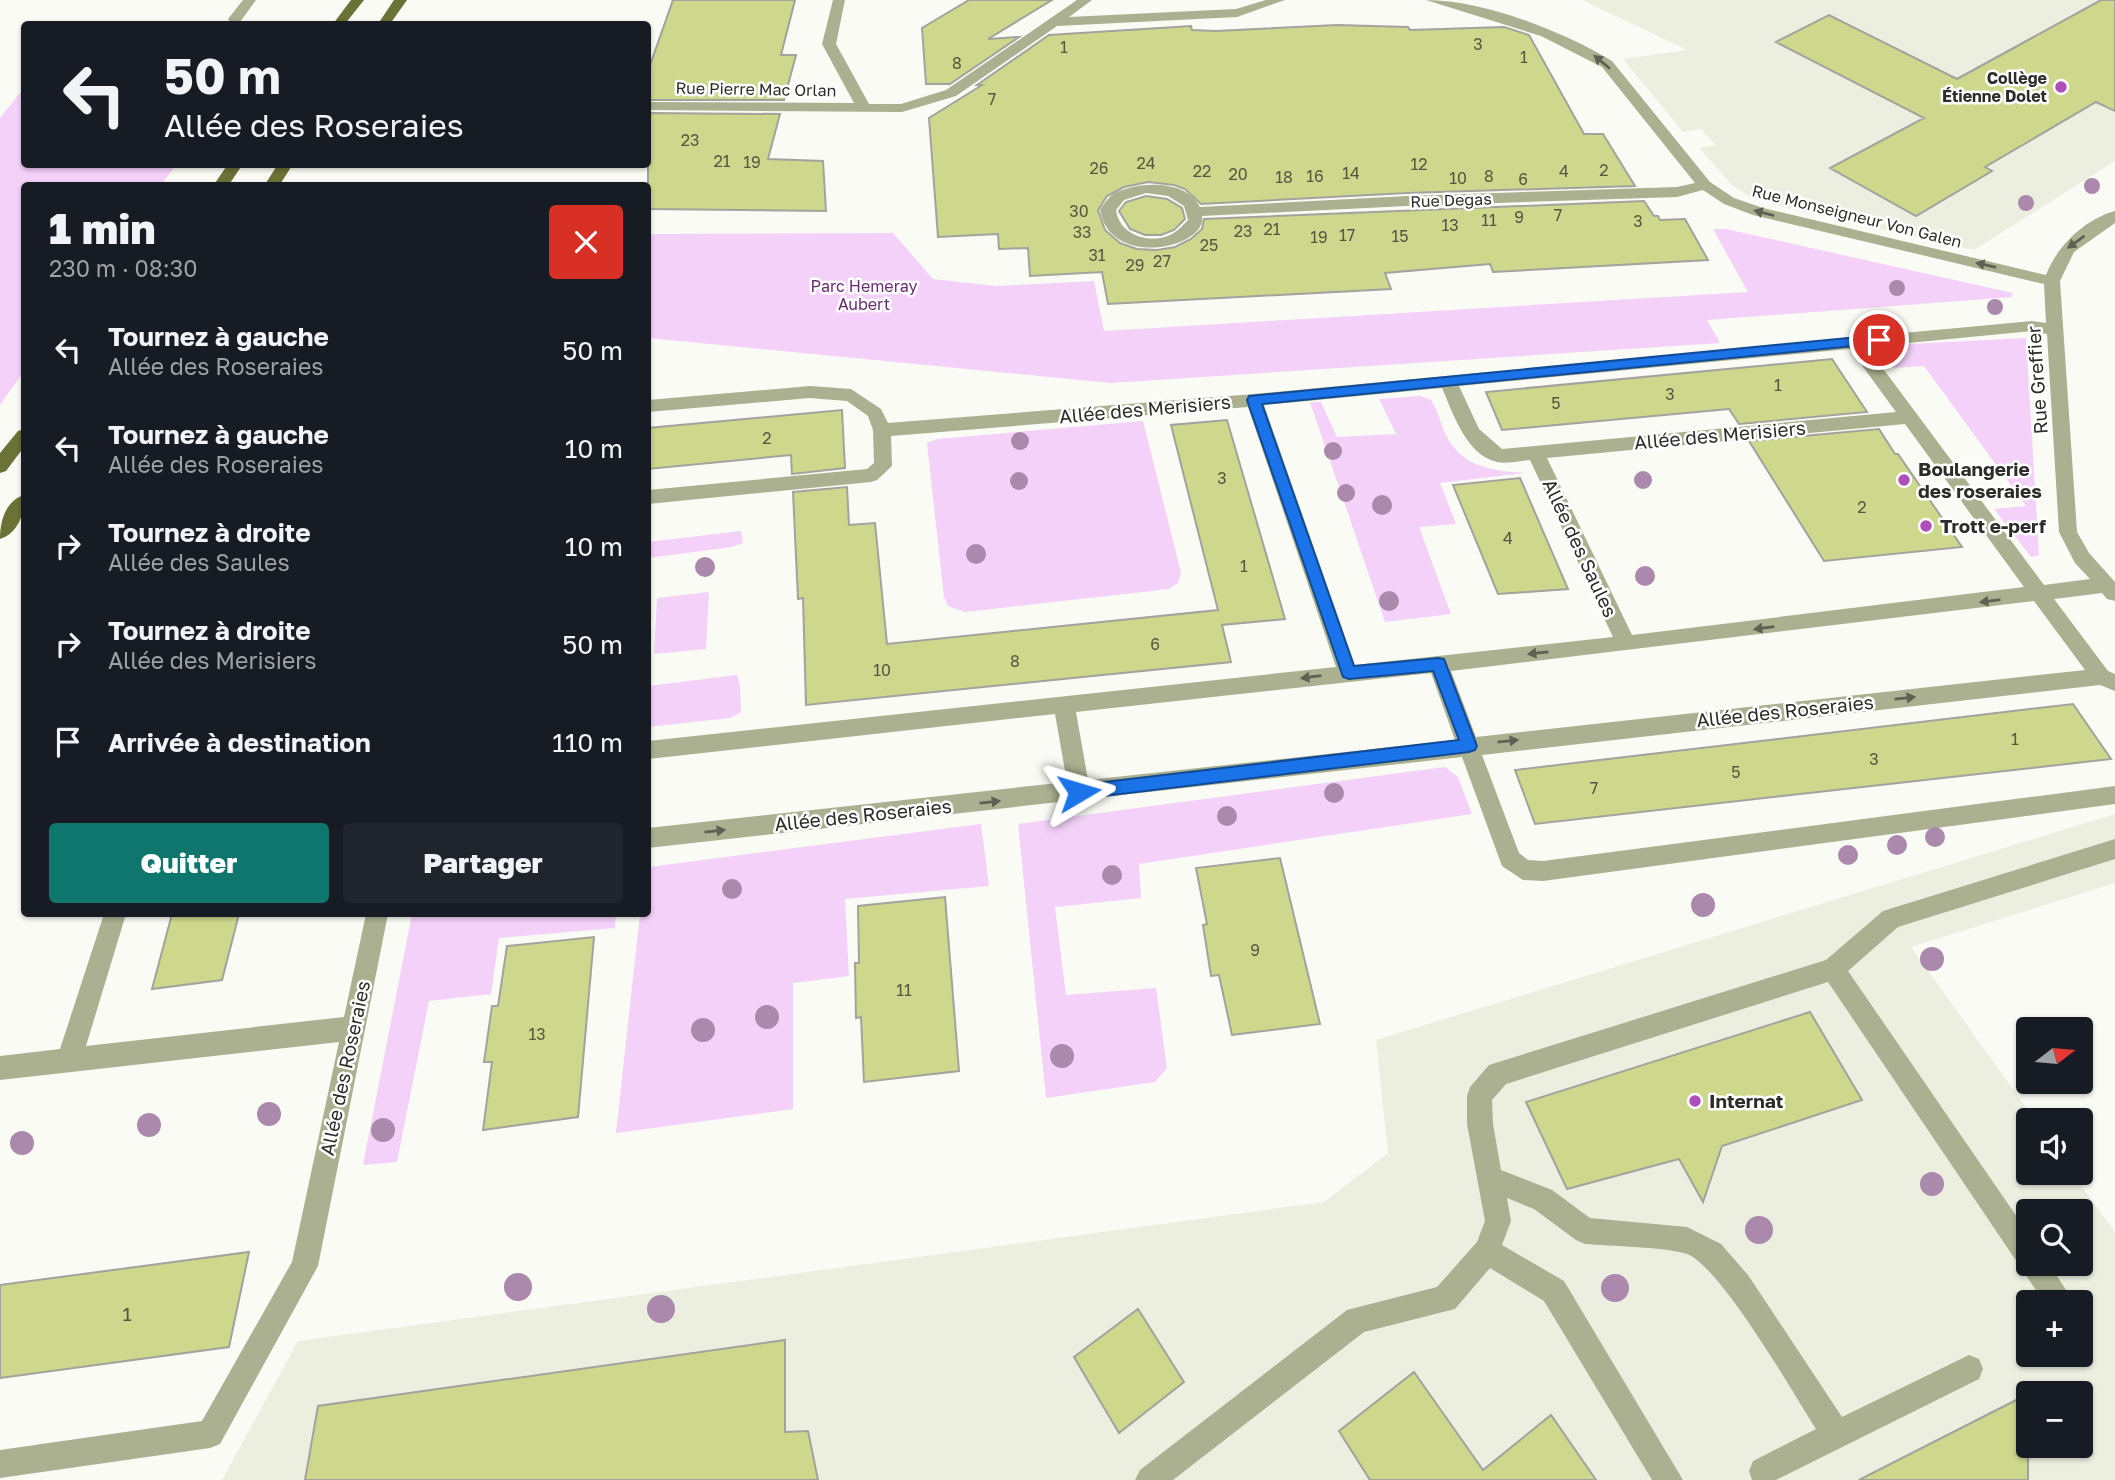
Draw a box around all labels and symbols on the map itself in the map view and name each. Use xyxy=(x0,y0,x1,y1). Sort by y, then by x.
house number: 3 xyxy=(1473,34,1483,54)
house number: 1 xyxy=(1060,37,1068,57)
house number: 1 xyxy=(1520,47,1528,67)
house number: 8 xyxy=(952,53,962,73)
one-way arrow xyxy=(1593,54,1611,69)
place label: Collège Étienne Dolet xyxy=(1942,68,2047,106)
street label: Rue Pierre Mac Orlan xyxy=(675,78,837,100)
marker: Collège Étienne Dolet xyxy=(2053,79,2069,95)
house number: 7 xyxy=(988,89,996,109)
house number: 23 xyxy=(681,130,699,150)
house number: 21 xyxy=(713,151,731,171)
house number: 19 xyxy=(743,152,761,172)
house number: 24 xyxy=(1136,153,1156,173)
house number: 12 xyxy=(1410,154,1428,174)
house number: 26 xyxy=(1090,158,1108,178)
house number: 2 xyxy=(1599,160,1609,180)
house number: 22 xyxy=(1193,161,1211,181)
house number: 4 xyxy=(1559,161,1569,181)
house number: 14 xyxy=(1342,163,1360,183)
house number: 20 xyxy=(1228,164,1248,184)
house number: 16 xyxy=(1306,166,1324,186)
house number: 8 xyxy=(1484,166,1494,186)
house number: 18 xyxy=(1275,167,1293,187)
house number: 10 xyxy=(1449,168,1467,188)
house number: 6 xyxy=(1518,169,1528,189)
street label: Rue Monseigneur Von Galen xyxy=(1750,180,1964,252)
street label: Rue Degas xyxy=(1410,189,1492,211)
house number: 30 xyxy=(1069,201,1089,221)
house number: 7 xyxy=(1554,205,1562,225)
house number: 9 xyxy=(1514,207,1524,227)
one-way arrow xyxy=(1753,207,1775,218)
house number: 11 xyxy=(1481,210,1497,230)
house number: 3 xyxy=(1633,211,1643,231)
house number: 13 xyxy=(1441,215,1459,235)
house number: 21 xyxy=(1263,219,1281,239)
house number: 23 xyxy=(1234,221,1252,241)
house number: 33 xyxy=(1073,222,1091,242)
house number: 17 xyxy=(1339,225,1355,245)
house number: 15 xyxy=(1391,226,1409,246)
house number: 19 xyxy=(1310,227,1328,247)
house number: 25 xyxy=(1200,235,1218,255)
one-way arrow xyxy=(2067,235,2085,249)
house number: 31 xyxy=(1088,245,1106,265)
house number: 27 xyxy=(1153,251,1171,271)
house number: 29 xyxy=(1126,255,1144,275)
one-way arrow xyxy=(1975,259,1997,270)
park label: Parc Hemeray Aubert xyxy=(811,276,917,314)
pin xyxy=(1849,310,1909,370)
street label: Rue Greffier xyxy=(2021,324,2052,435)
house number: 1 xyxy=(1774,375,1782,395)
house number: 3 xyxy=(1665,384,1675,404)
street label: Allée des Merisiers xyxy=(1058,390,1232,427)
house number: 5 xyxy=(1551,393,1561,413)
street label: Allée des Merisiers xyxy=(1633,416,1807,453)
house number: 2 xyxy=(762,428,772,448)
place label: Boulangerie des roseraies xyxy=(1918,457,2042,502)
house number: 3 xyxy=(1217,468,1227,488)
marker: Boulangerie des roseraies xyxy=(1896,472,1912,488)
street label: Allée des Saules xyxy=(1538,475,1623,621)
house number: 2 xyxy=(1857,497,1867,517)
place label: Trott e-perf xyxy=(1940,514,2046,537)
marker: Trott e-perf xyxy=(1918,518,1934,534)
house number: 4 xyxy=(1503,528,1513,548)
house number: 1 xyxy=(1240,556,1248,576)
one-way arrow xyxy=(1978,596,2000,607)
one-way arrow xyxy=(1752,622,1774,633)
house number: 6 xyxy=(1150,634,1160,654)
one-way arrow xyxy=(1526,648,1548,659)
house number: 8 xyxy=(1010,651,1020,671)
house number: 10 xyxy=(873,660,891,680)
one-way arrow xyxy=(1300,671,1322,682)
street label: Allée des Roseraies xyxy=(1695,690,1875,731)
one-way arrow xyxy=(1894,692,1916,703)
house number: 1 xyxy=(2011,729,2019,749)
one-way arrow xyxy=(1497,736,1519,747)
house number: 3 xyxy=(1869,749,1879,769)
position arrow xyxy=(1042,755,1116,829)
house number: 5 xyxy=(1731,762,1741,782)
house number: 7 xyxy=(1590,778,1598,798)
street label: Allée des Roseraies xyxy=(773,794,953,835)
one-way arrow xyxy=(980,796,1002,807)
one-way arrow xyxy=(705,825,727,836)
house number: 9 xyxy=(1250,940,1260,960)
street label: Allée des Roseraies xyxy=(315,978,374,1157)
house number: 11 xyxy=(896,980,912,1000)
north arrow xyxy=(2016,1017,2093,1094)
house number: 13 xyxy=(528,1024,546,1044)
place label: Internat xyxy=(1709,1089,1784,1112)
marker: Internat xyxy=(1687,1093,1703,1109)
house number: 1 xyxy=(122,1302,132,1325)

